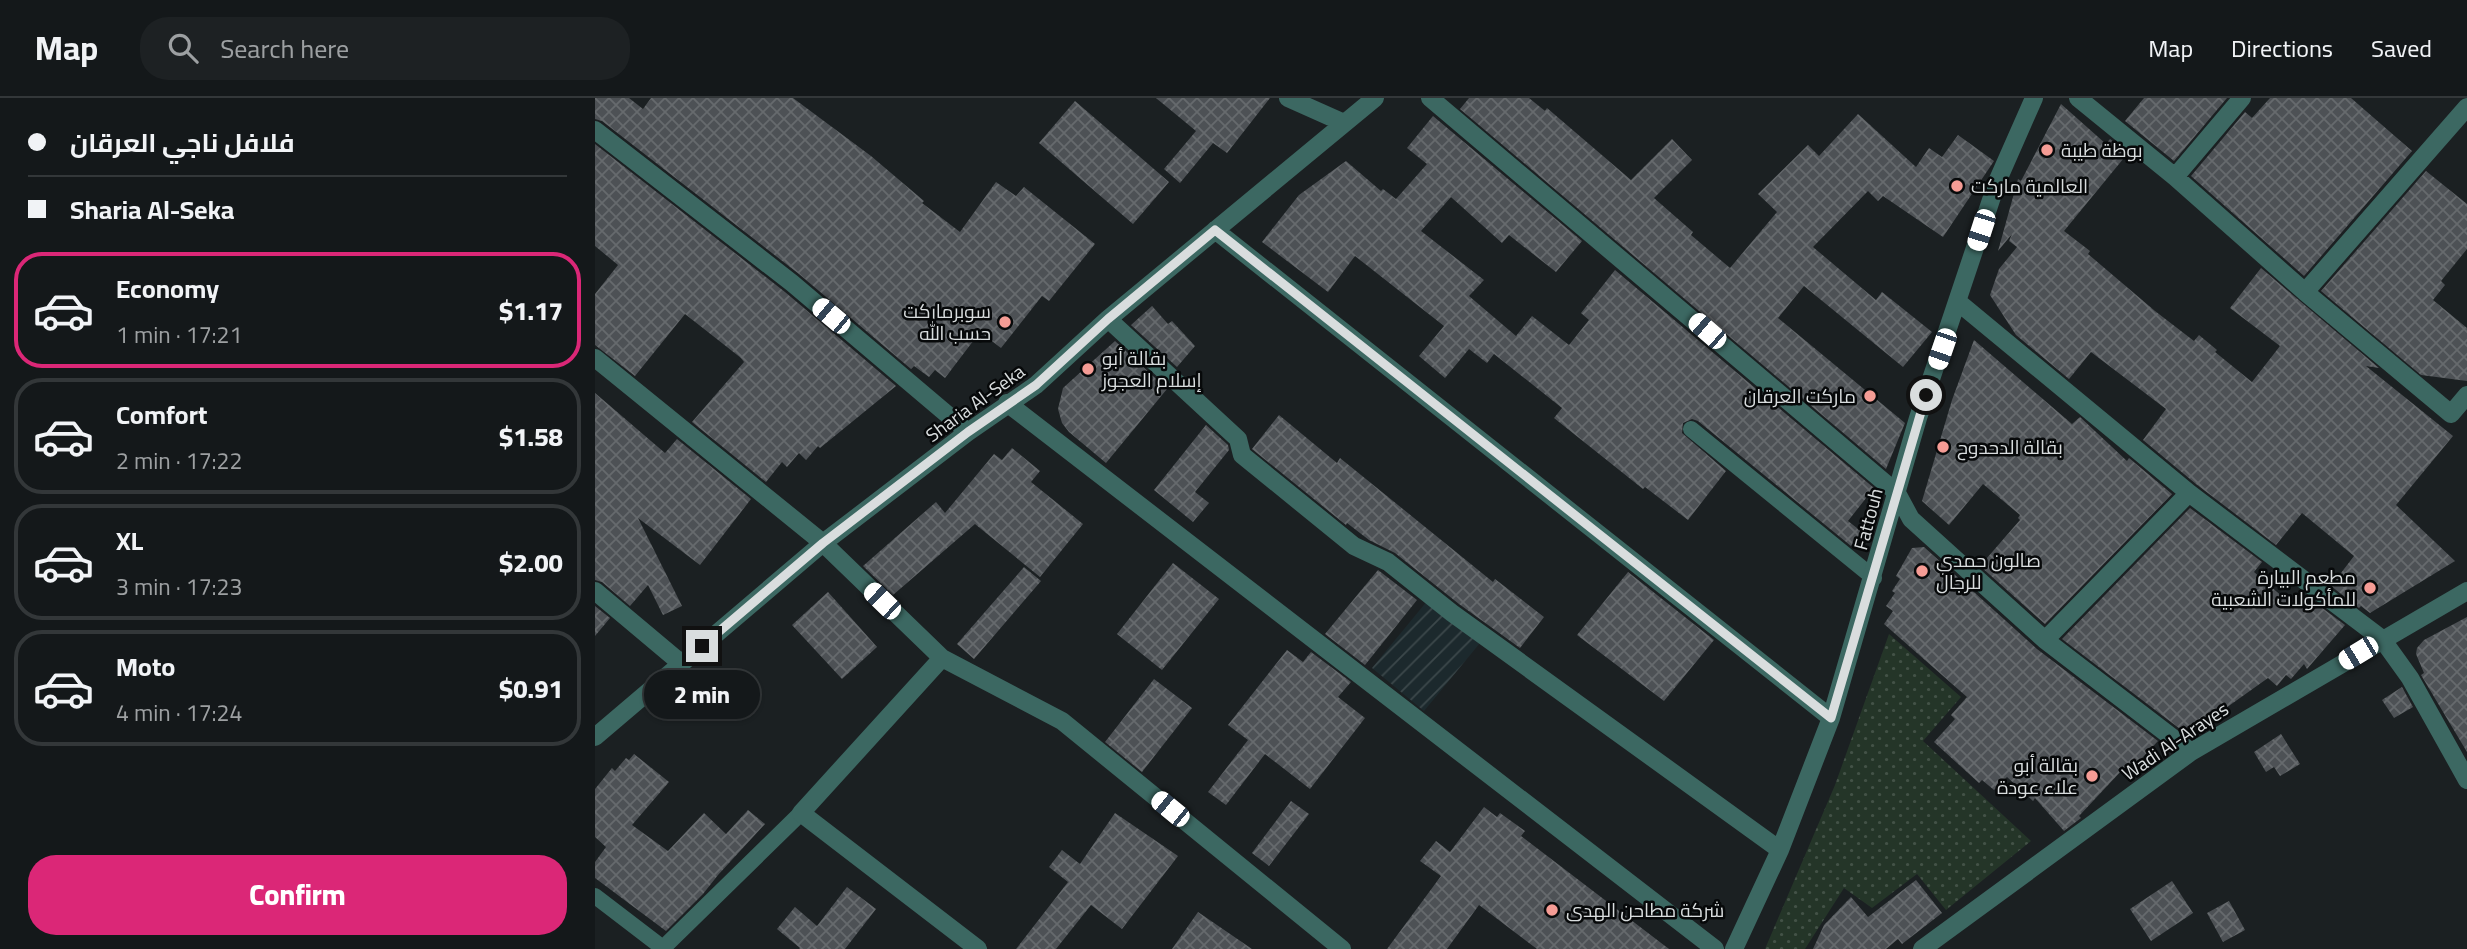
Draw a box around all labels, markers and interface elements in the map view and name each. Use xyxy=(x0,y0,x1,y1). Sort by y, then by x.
text: Map xyxy=(35,17,98,79)
search box xyxy=(140,17,630,80)
text: Search here xyxy=(220,24,349,73)
text: Map xyxy=(2148,26,2193,71)
text: Directions xyxy=(2231,26,2333,71)
text: Saved xyxy=(2371,26,2432,71)
icon: search xyxy=(164,29,202,67)
text: فلافل ناجي العرقان xyxy=(70,118,295,167)
place label: بوظة طيبة xyxy=(2061,132,2143,168)
marker: بوظة طيبة xyxy=(2039,142,2055,158)
place label: العالمية ماركت xyxy=(1971,168,2088,204)
marker: العالمية ماركت xyxy=(1949,178,1965,194)
text: Sharia Al-Seka xyxy=(70,185,234,234)
car xyxy=(1965,207,1998,253)
text: Economy xyxy=(116,264,219,313)
icon: car xyxy=(32,279,95,342)
text: $1.17 xyxy=(499,286,563,335)
place label: سوبرماركت حسب الله xyxy=(903,293,991,351)
car xyxy=(809,294,854,338)
car xyxy=(1685,309,1730,353)
text: 1 min · 17:21 xyxy=(116,313,242,356)
marker: سوبرماركت حسب الله xyxy=(997,314,1013,330)
car xyxy=(1926,326,1959,372)
place label: بقالة أبو إسلام العجوز xyxy=(1101,340,1202,398)
street label: Sharia Al-Seka xyxy=(917,354,1033,452)
marker: بقالة أبو إسلام العجوز xyxy=(1080,361,1096,377)
place label: ماركت العرقان xyxy=(1744,378,1856,414)
route start xyxy=(1910,379,1942,411)
marker: ماركت العرقان xyxy=(1862,388,1878,404)
text: Comfort xyxy=(116,390,207,439)
icon: car xyxy=(32,405,95,468)
text: $1.58 xyxy=(499,412,563,461)
place label: بقالة الدحدوح xyxy=(1957,429,2063,465)
text: 2 min · 17:22 xyxy=(116,439,242,482)
marker: بقالة الدحدوح xyxy=(1935,439,1951,455)
street label: Fattouh xyxy=(1842,484,1894,554)
text: XL xyxy=(116,516,143,565)
icon: car xyxy=(32,531,95,594)
text: $2.00 xyxy=(499,538,563,587)
place label: صالون حمدي للرجال xyxy=(1936,542,2041,600)
place label: مطعم البيارة للمأكولات الشعبية xyxy=(2211,559,2356,617)
marker: صالون حمدي للرجال xyxy=(1914,563,1930,579)
text: 3 min · 17:23 xyxy=(116,565,242,608)
car xyxy=(860,579,905,623)
marker: مطعم البيارة للمأكولات الشعبية xyxy=(2362,580,2378,596)
route end xyxy=(686,630,718,662)
car xyxy=(2335,633,2382,673)
text: Moto xyxy=(116,642,175,691)
icon: car xyxy=(32,657,95,720)
text: $0.91 xyxy=(499,664,563,713)
callout: 2 min xyxy=(644,670,760,720)
text: 2 min xyxy=(674,673,730,716)
text: 4 min · 17:24 xyxy=(116,691,242,734)
street label: Wadi Al-Arayes xyxy=(2114,692,2236,790)
place label: بقالة أبو علاء عودة xyxy=(1997,747,2078,805)
marker: بقالة أبو علاء عودة xyxy=(2084,768,2100,784)
car xyxy=(1148,788,1193,830)
button: Confirm xyxy=(28,855,567,935)
place label: شركة مطاحن الهدى xyxy=(1566,892,1724,928)
marker: شركة مطاحن الهدى xyxy=(1544,902,1560,918)

